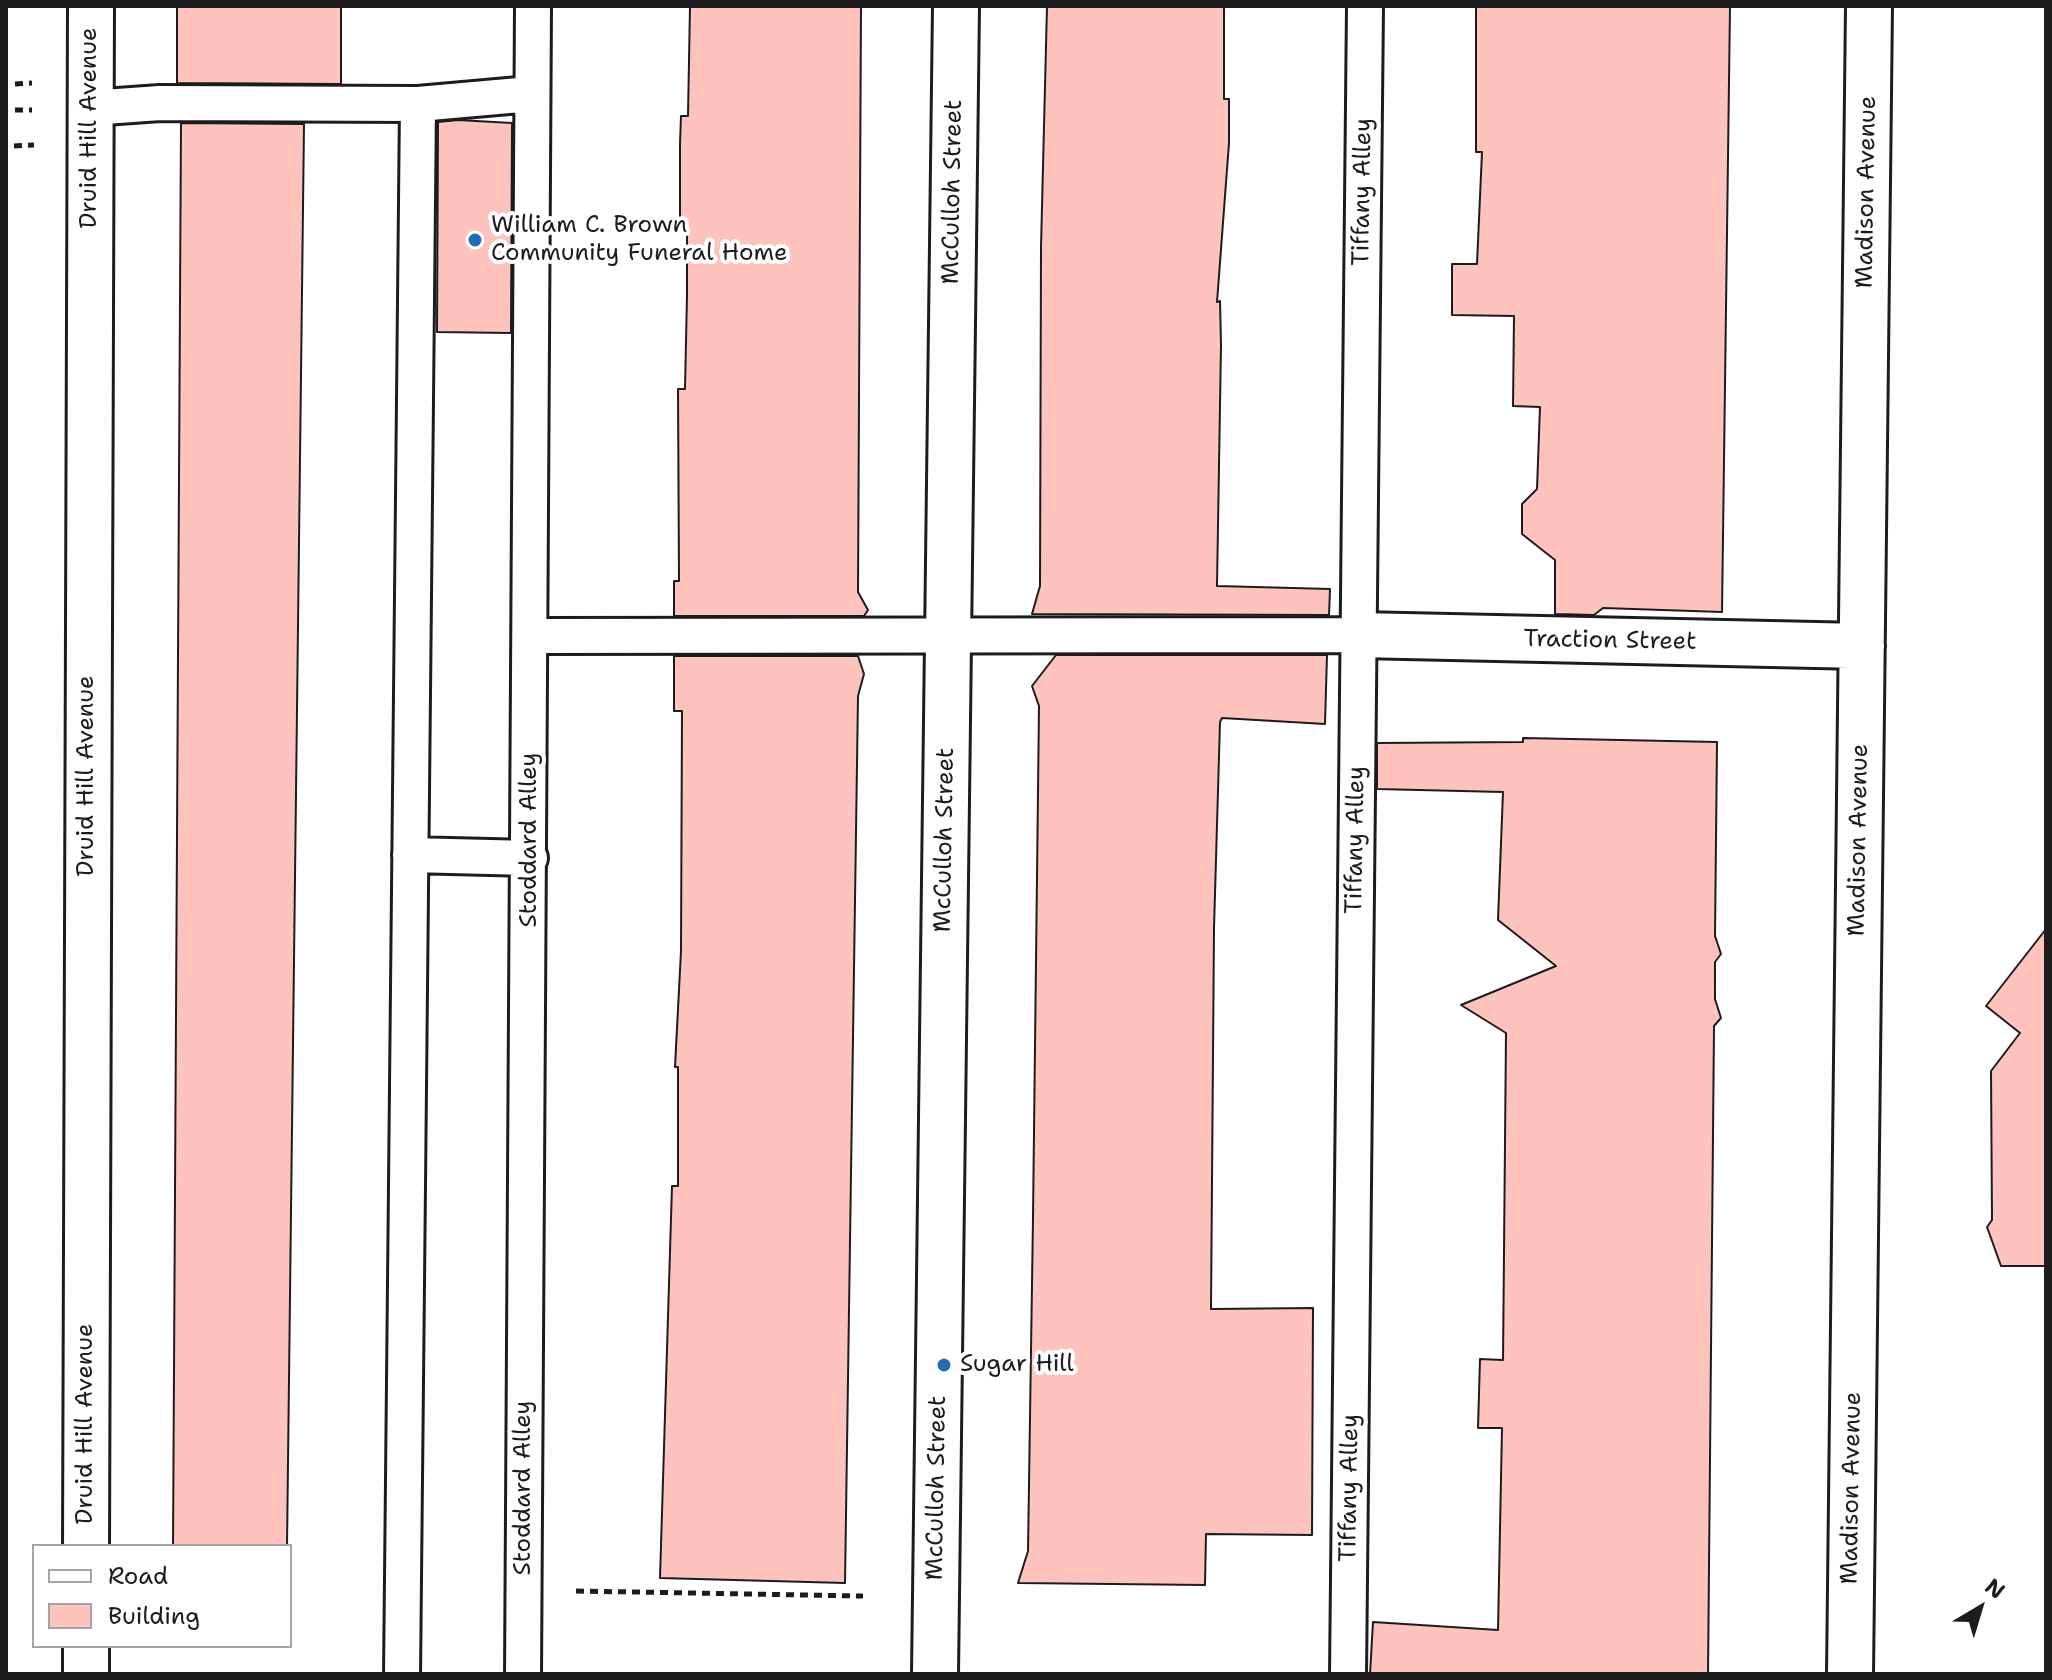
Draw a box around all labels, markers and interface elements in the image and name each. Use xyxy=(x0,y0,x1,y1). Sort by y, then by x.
street label: Druid Hill Avenue xyxy=(76,27,104,229)
street label: Madison Avenue xyxy=(1851,95,1883,289)
street label: McCulloh Street xyxy=(937,99,969,285)
street label: Tiffany Alley xyxy=(1347,118,1379,266)
place label: William C. Brown Community Funeral Home xyxy=(491,212,788,268)
marker: William C. Brown Community Funeral Home xyxy=(466,231,484,249)
street label: Traction Street xyxy=(1523,625,1697,657)
street label: Druid Hill Avenue xyxy=(73,675,101,877)
street label: Madison Avenue xyxy=(1843,743,1875,937)
street label: McCulloh Street xyxy=(929,747,961,933)
street label: Stoddard Alley xyxy=(516,753,544,927)
street label: Tiffany Alley xyxy=(1340,766,1372,914)
street label: Druid Hill Avenue xyxy=(72,1323,100,1525)
place label: Sugar Hill xyxy=(960,1351,1074,1379)
marker: Sugar Hill xyxy=(935,1356,953,1374)
street label: Madison Avenue xyxy=(1836,1391,1868,1585)
street label: McCulloh Street xyxy=(921,1395,953,1581)
street label: Stoddard Alley xyxy=(510,1401,538,1575)
street label: Tiffany Alley xyxy=(1334,1414,1366,1562)
legend xyxy=(32,1544,292,1648)
text: Road xyxy=(108,1560,168,1592)
north arrow xyxy=(1940,1568,2020,1648)
text: N xyxy=(1979,1572,2011,1605)
text: Building xyxy=(108,1600,200,1632)

